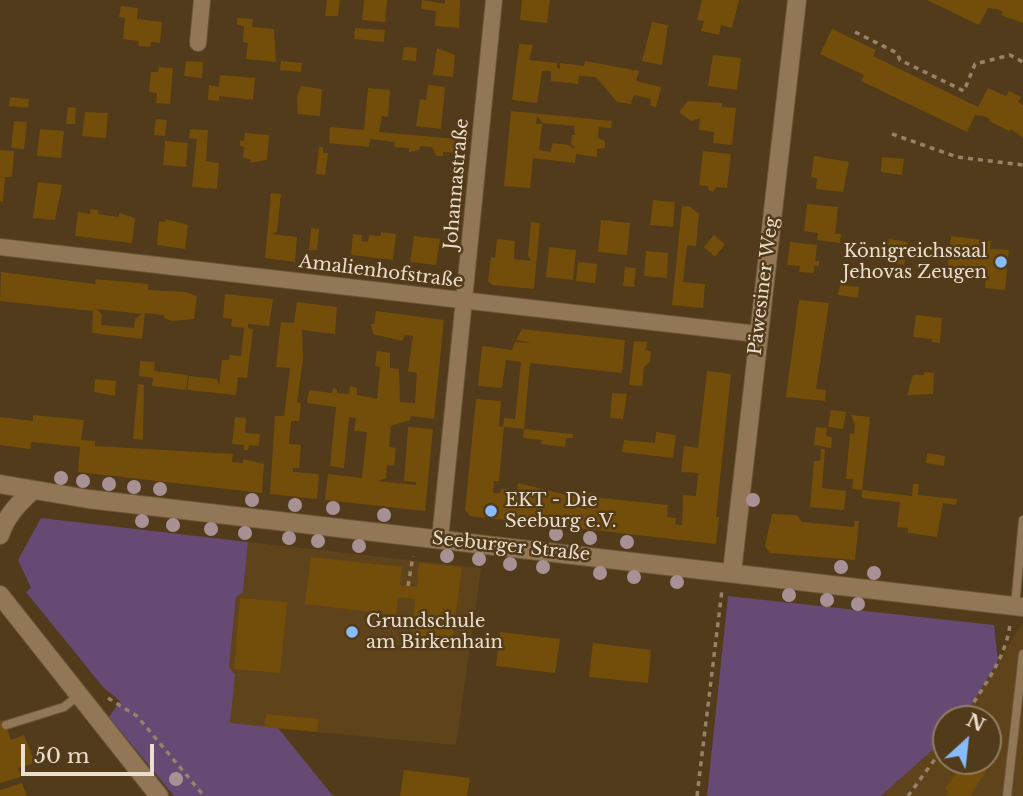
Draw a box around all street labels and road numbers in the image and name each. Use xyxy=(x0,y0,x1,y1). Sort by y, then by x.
street label: Johannastraße xyxy=(441,117,473,251)
street label: Päwesiner Weg xyxy=(745,216,783,356)
street label: Amalienhofstraße xyxy=(298,251,464,293)
street label: Seeburger Straße xyxy=(431,528,591,566)

